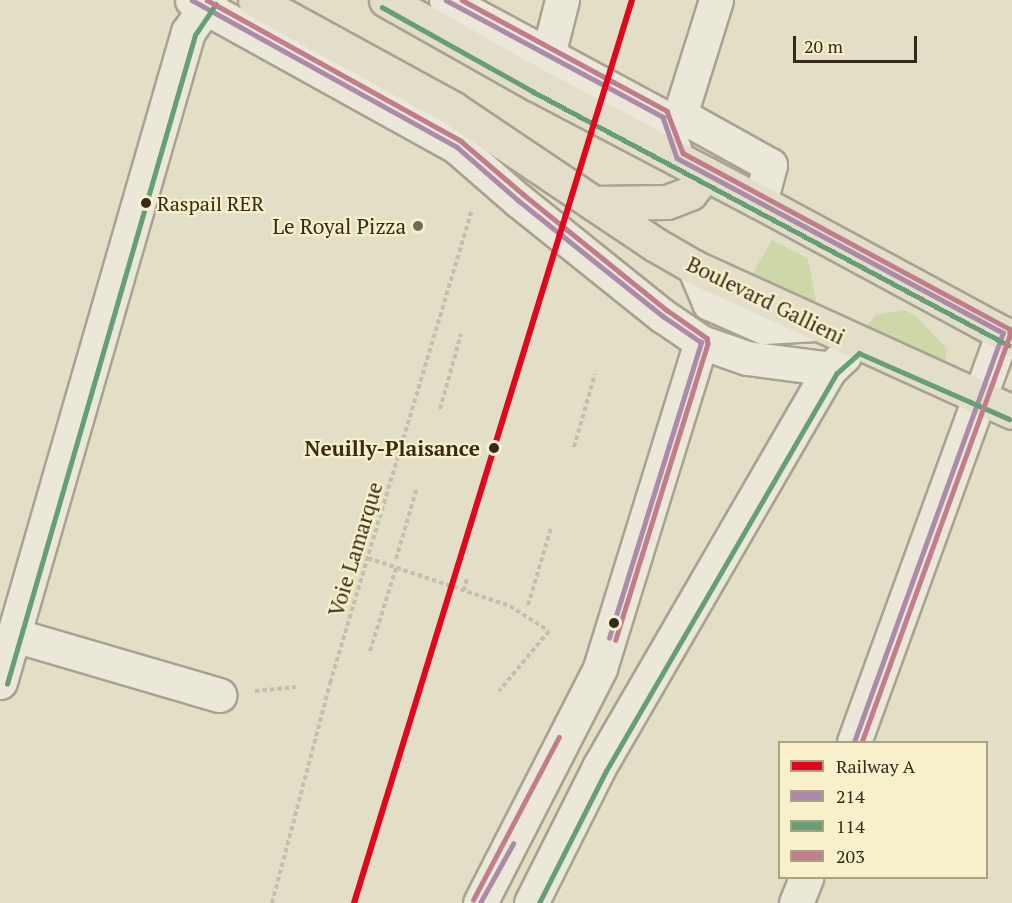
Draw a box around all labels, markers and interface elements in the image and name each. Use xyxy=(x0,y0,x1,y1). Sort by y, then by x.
scale bar xyxy=(796,24,920,62)
text: 20 m xyxy=(804,34,843,58)
place label: Raspail RER xyxy=(157,191,264,215)
marker: Raspail RER xyxy=(140,197,152,209)
place label: Le Royal Pizza xyxy=(273,213,406,239)
marker: Le Royal Pizza xyxy=(411,219,425,233)
street label: Boulevard Gallieni xyxy=(683,251,849,349)
place label: Neuilly-Plaisance xyxy=(305,435,480,461)
marker: Neuilly-Plaisance xyxy=(485,439,503,457)
street label: Voie Lamarque xyxy=(323,479,387,619)
unlabelled marker xyxy=(608,617,620,629)
legend xyxy=(778,741,988,879)
text: Railway A xyxy=(836,754,915,778)
text: 214 xyxy=(836,784,865,808)
text: 114 xyxy=(836,814,865,838)
text: 203 xyxy=(836,844,865,868)

